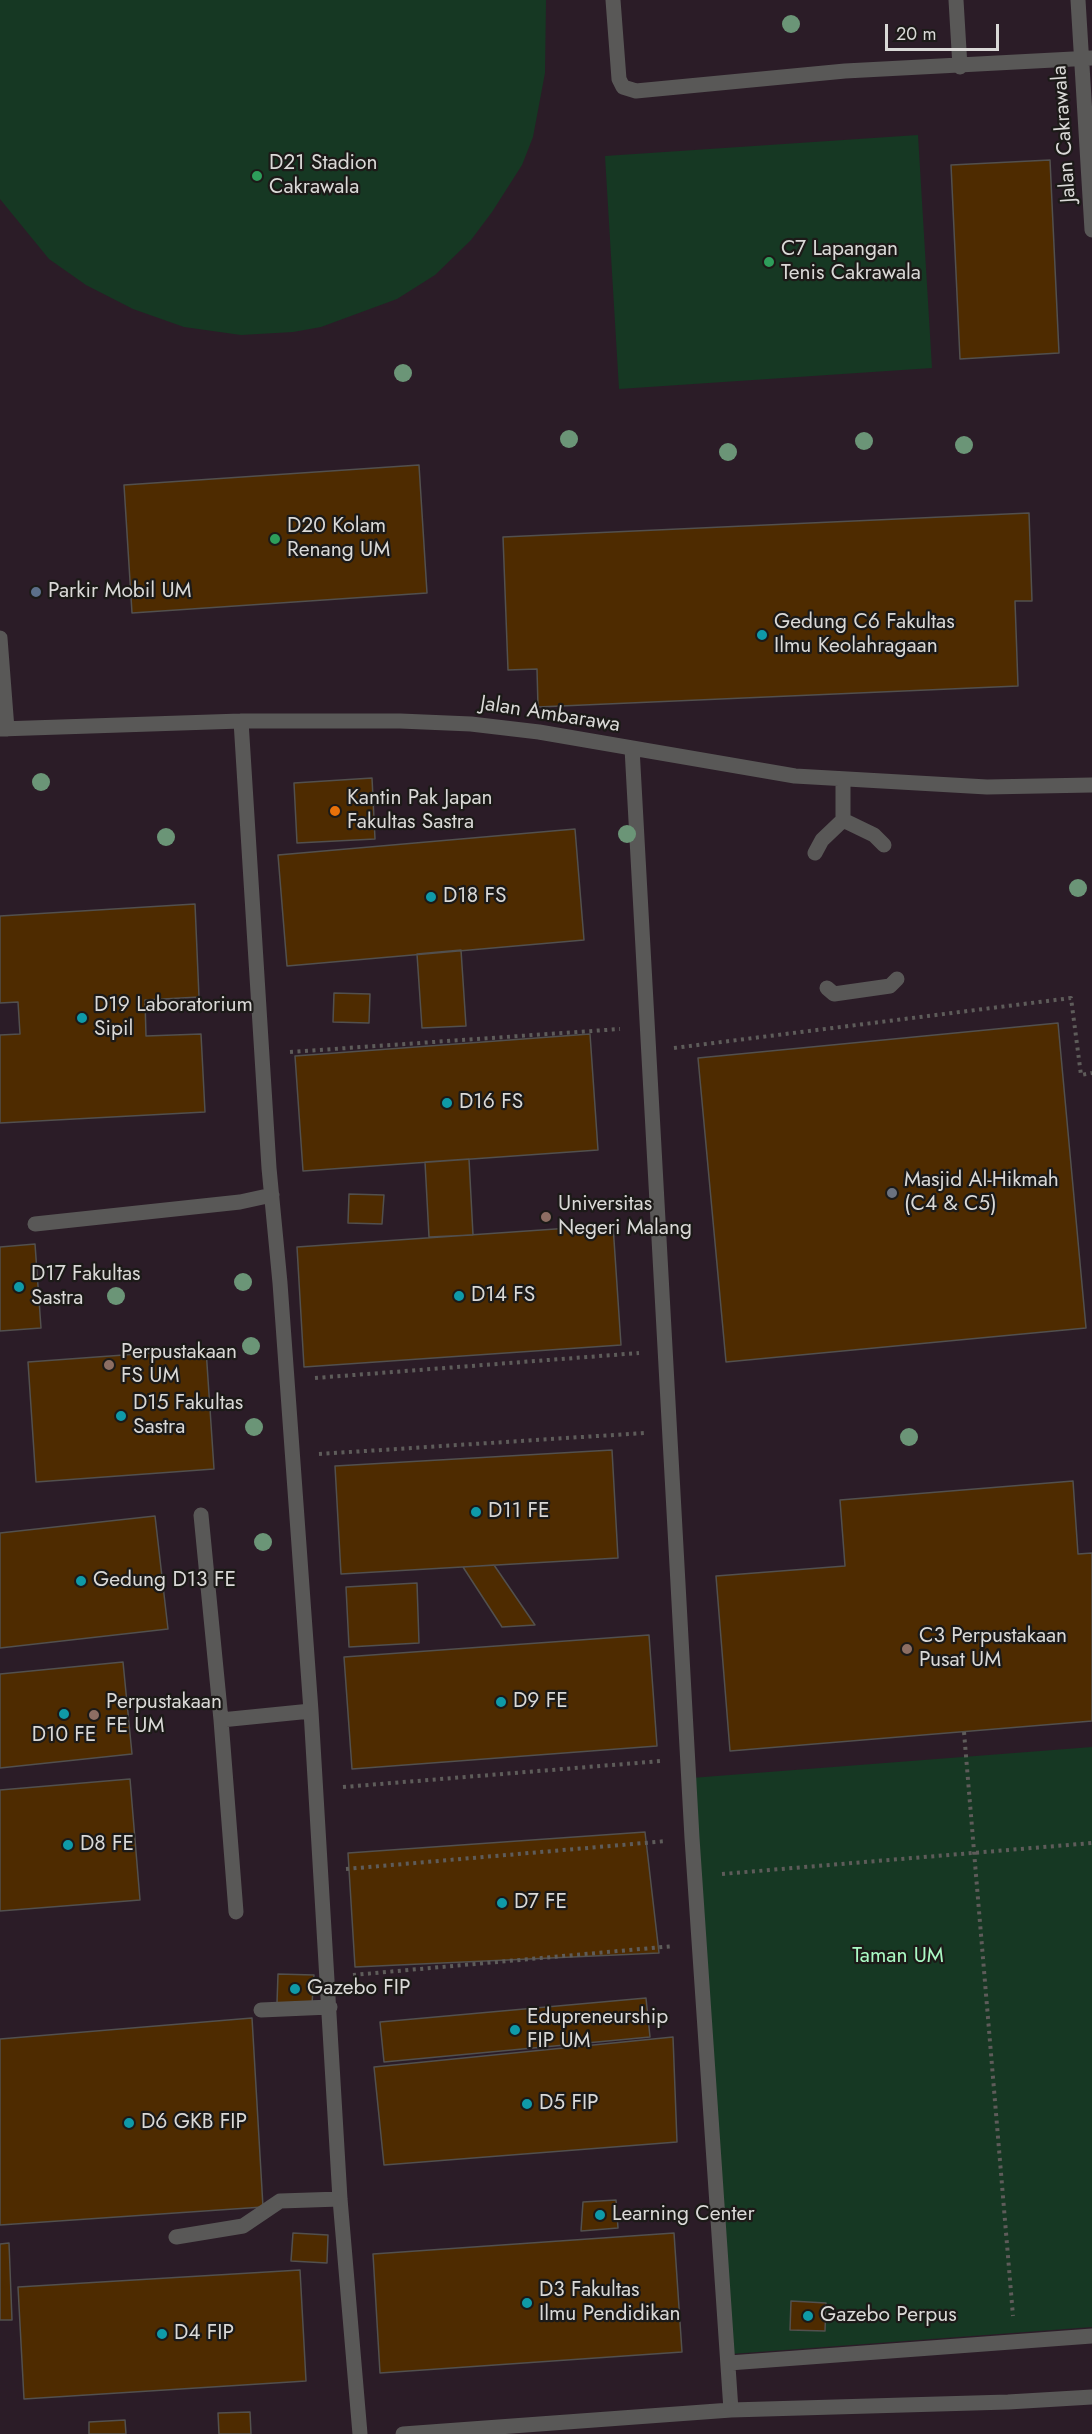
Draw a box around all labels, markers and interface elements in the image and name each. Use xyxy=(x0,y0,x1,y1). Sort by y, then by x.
scale bar xyxy=(888,12,1002,50)
text: 20 m xyxy=(896,21,936,47)
street label: Jalan Cakrawala xyxy=(1048,64,1082,204)
place label: D21 Stadion Cakrawala xyxy=(269,151,378,201)
marker: D21 Stadion Cakrawala xyxy=(250,169,264,183)
place label: C7 Lapangan Tenis Cakrawala xyxy=(781,237,921,287)
marker: C7 Lapangan Tenis Cakrawala xyxy=(762,255,776,269)
place label: D20 Kolam Renang UM xyxy=(287,514,390,564)
marker: D20 Kolam Renang UM xyxy=(268,532,282,546)
place label: Parkir Mobil UM xyxy=(48,579,192,605)
marker: Parkir Mobil UM xyxy=(29,585,43,599)
place label: Gedung C6 Fakultas Ilmu Keolahragaan xyxy=(774,610,955,660)
marker: Gedung C6 Fakultas Ilmu Keolahragaan xyxy=(755,628,769,642)
street label: Jalan Ambarawa xyxy=(478,692,622,738)
place label: Kantin Pak Japan Fakultas Sastra xyxy=(347,786,493,836)
marker: Kantin Pak Japan Fakultas Sastra xyxy=(328,804,342,818)
place label: D18 FS xyxy=(443,884,507,910)
marker: D18 FS xyxy=(424,890,438,904)
place label: D19 Laboratorium Sipil xyxy=(94,993,253,1043)
marker: D19 Laboratorium Sipil xyxy=(75,1011,89,1025)
place label: D16 FS xyxy=(459,1090,523,1116)
marker: D16 FS xyxy=(440,1096,454,1110)
place label: Masjid Al-Hikmah (C4 & C5) xyxy=(904,1168,1059,1218)
marker: Masjid Al-Hikmah (C4 & C5) xyxy=(885,1186,899,1200)
place label: Universitas Negeri Malang xyxy=(558,1192,692,1242)
marker: Universitas Negeri Malang xyxy=(539,1210,553,1224)
place label: D17 Fakultas Sastra xyxy=(31,1262,141,1312)
marker: D17 Fakultas Sastra xyxy=(12,1280,26,1294)
place label: D14 FS xyxy=(471,1283,535,1309)
marker: D14 FS xyxy=(452,1289,466,1303)
place label: Perpustakaan FS UM xyxy=(121,1340,237,1390)
marker: Perpustakaan FS UM xyxy=(102,1358,116,1372)
place label: D15 Fakultas Sastra xyxy=(133,1391,243,1441)
marker: D15 Fakultas Sastra xyxy=(114,1409,128,1423)
place label: D11 FE xyxy=(488,1499,550,1525)
marker: D11 FE xyxy=(469,1505,483,1519)
place label: Gedung D13 FE xyxy=(93,1568,236,1594)
marker: Gedung D13 FE xyxy=(74,1574,88,1588)
place label: C3 Perpustakaan Pusat UM xyxy=(919,1624,1067,1674)
marker: C3 Perpustakaan Pusat UM xyxy=(900,1642,914,1656)
place label: D9 FE xyxy=(513,1689,568,1715)
place label: Perpustakaan FE UM xyxy=(106,1690,222,1740)
marker: D9 FE xyxy=(494,1695,508,1709)
marker: D10 FE xyxy=(57,1707,71,1721)
marker: Perpustakaan FE UM xyxy=(87,1708,101,1722)
place label: D10 FE xyxy=(32,1723,96,1749)
place label: D8 FE xyxy=(80,1832,134,1858)
marker: D8 FE xyxy=(61,1838,75,1852)
place label: D7 FE xyxy=(514,1890,567,1916)
marker: D7 FE xyxy=(495,1896,509,1910)
park label: Taman UM xyxy=(852,1944,944,1970)
place label: Gazebo FIP xyxy=(307,1976,410,2002)
marker: Gazebo FIP xyxy=(288,1982,302,1996)
place label: Edupreneurship FIP UM xyxy=(527,2005,668,2055)
marker: Edupreneurship FIP UM xyxy=(508,2023,522,2037)
place label: D5 FIP xyxy=(539,2091,599,2117)
marker: D5 FIP xyxy=(520,2097,534,2111)
place label: D6 GKB FIP xyxy=(141,2110,247,2136)
marker: D6 GKB FIP xyxy=(122,2116,136,2130)
place label: Learning Center xyxy=(612,2202,755,2228)
marker: Learning Center xyxy=(593,2208,607,2222)
place label: D3 Fakultas Ilmu Pendidikan xyxy=(539,2278,681,2328)
marker: D3 Fakultas Ilmu Pendidikan xyxy=(520,2296,534,2310)
place label: Gazebo Perpus xyxy=(820,2303,957,2329)
marker: Gazebo Perpus xyxy=(801,2309,815,2323)
place label: D4 FIP xyxy=(174,2321,234,2347)
marker: D4 FIP xyxy=(155,2327,169,2341)

